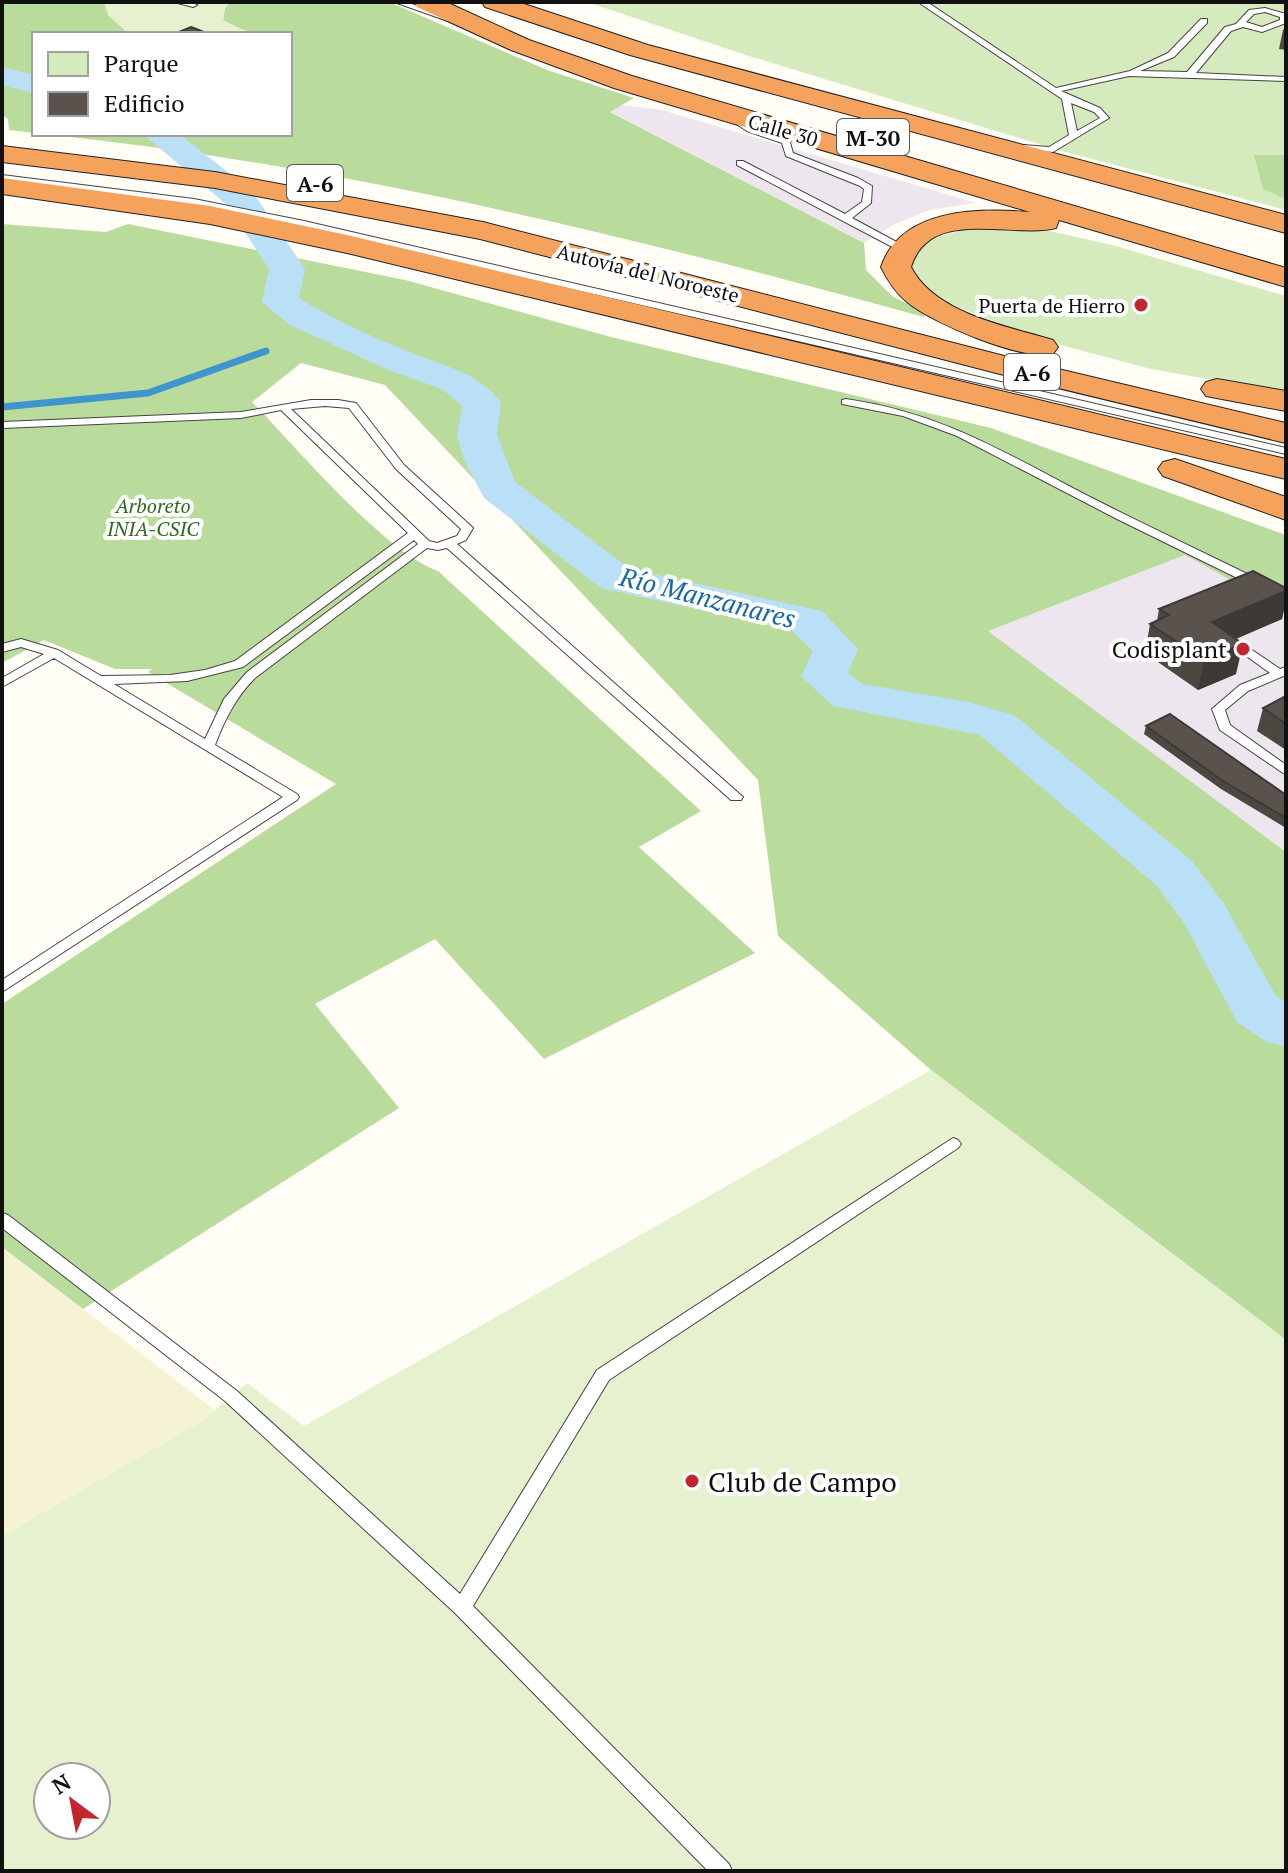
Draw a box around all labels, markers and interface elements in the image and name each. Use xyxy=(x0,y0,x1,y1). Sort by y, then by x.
legend xyxy=(32,32,292,136)
text: Parque xyxy=(104,47,179,79)
text: Edificio xyxy=(104,87,185,119)
street label: Calle 30 xyxy=(745,107,821,153)
road number: M-30 xyxy=(837,119,909,155)
road number: A-6 xyxy=(287,165,343,201)
street label: Autovía del Noroeste xyxy=(554,237,742,309)
place label: Puerta de Hierro xyxy=(978,292,1125,319)
marker: Puerta de Hierro xyxy=(1132,296,1150,314)
road number: A-6 xyxy=(1004,354,1060,390)
park label: Arboreto INIA-CSIC xyxy=(106,492,200,542)
water label: Río Manzanares xyxy=(616,559,799,635)
place label: Codisplant xyxy=(1112,633,1227,665)
marker: Codisplant xyxy=(1234,640,1252,658)
place label: Club de Campo xyxy=(708,1463,897,1500)
marker: Club de Campo xyxy=(683,1472,701,1490)
north arrow xyxy=(32,1761,112,1841)
text: N xyxy=(46,1767,76,1800)

